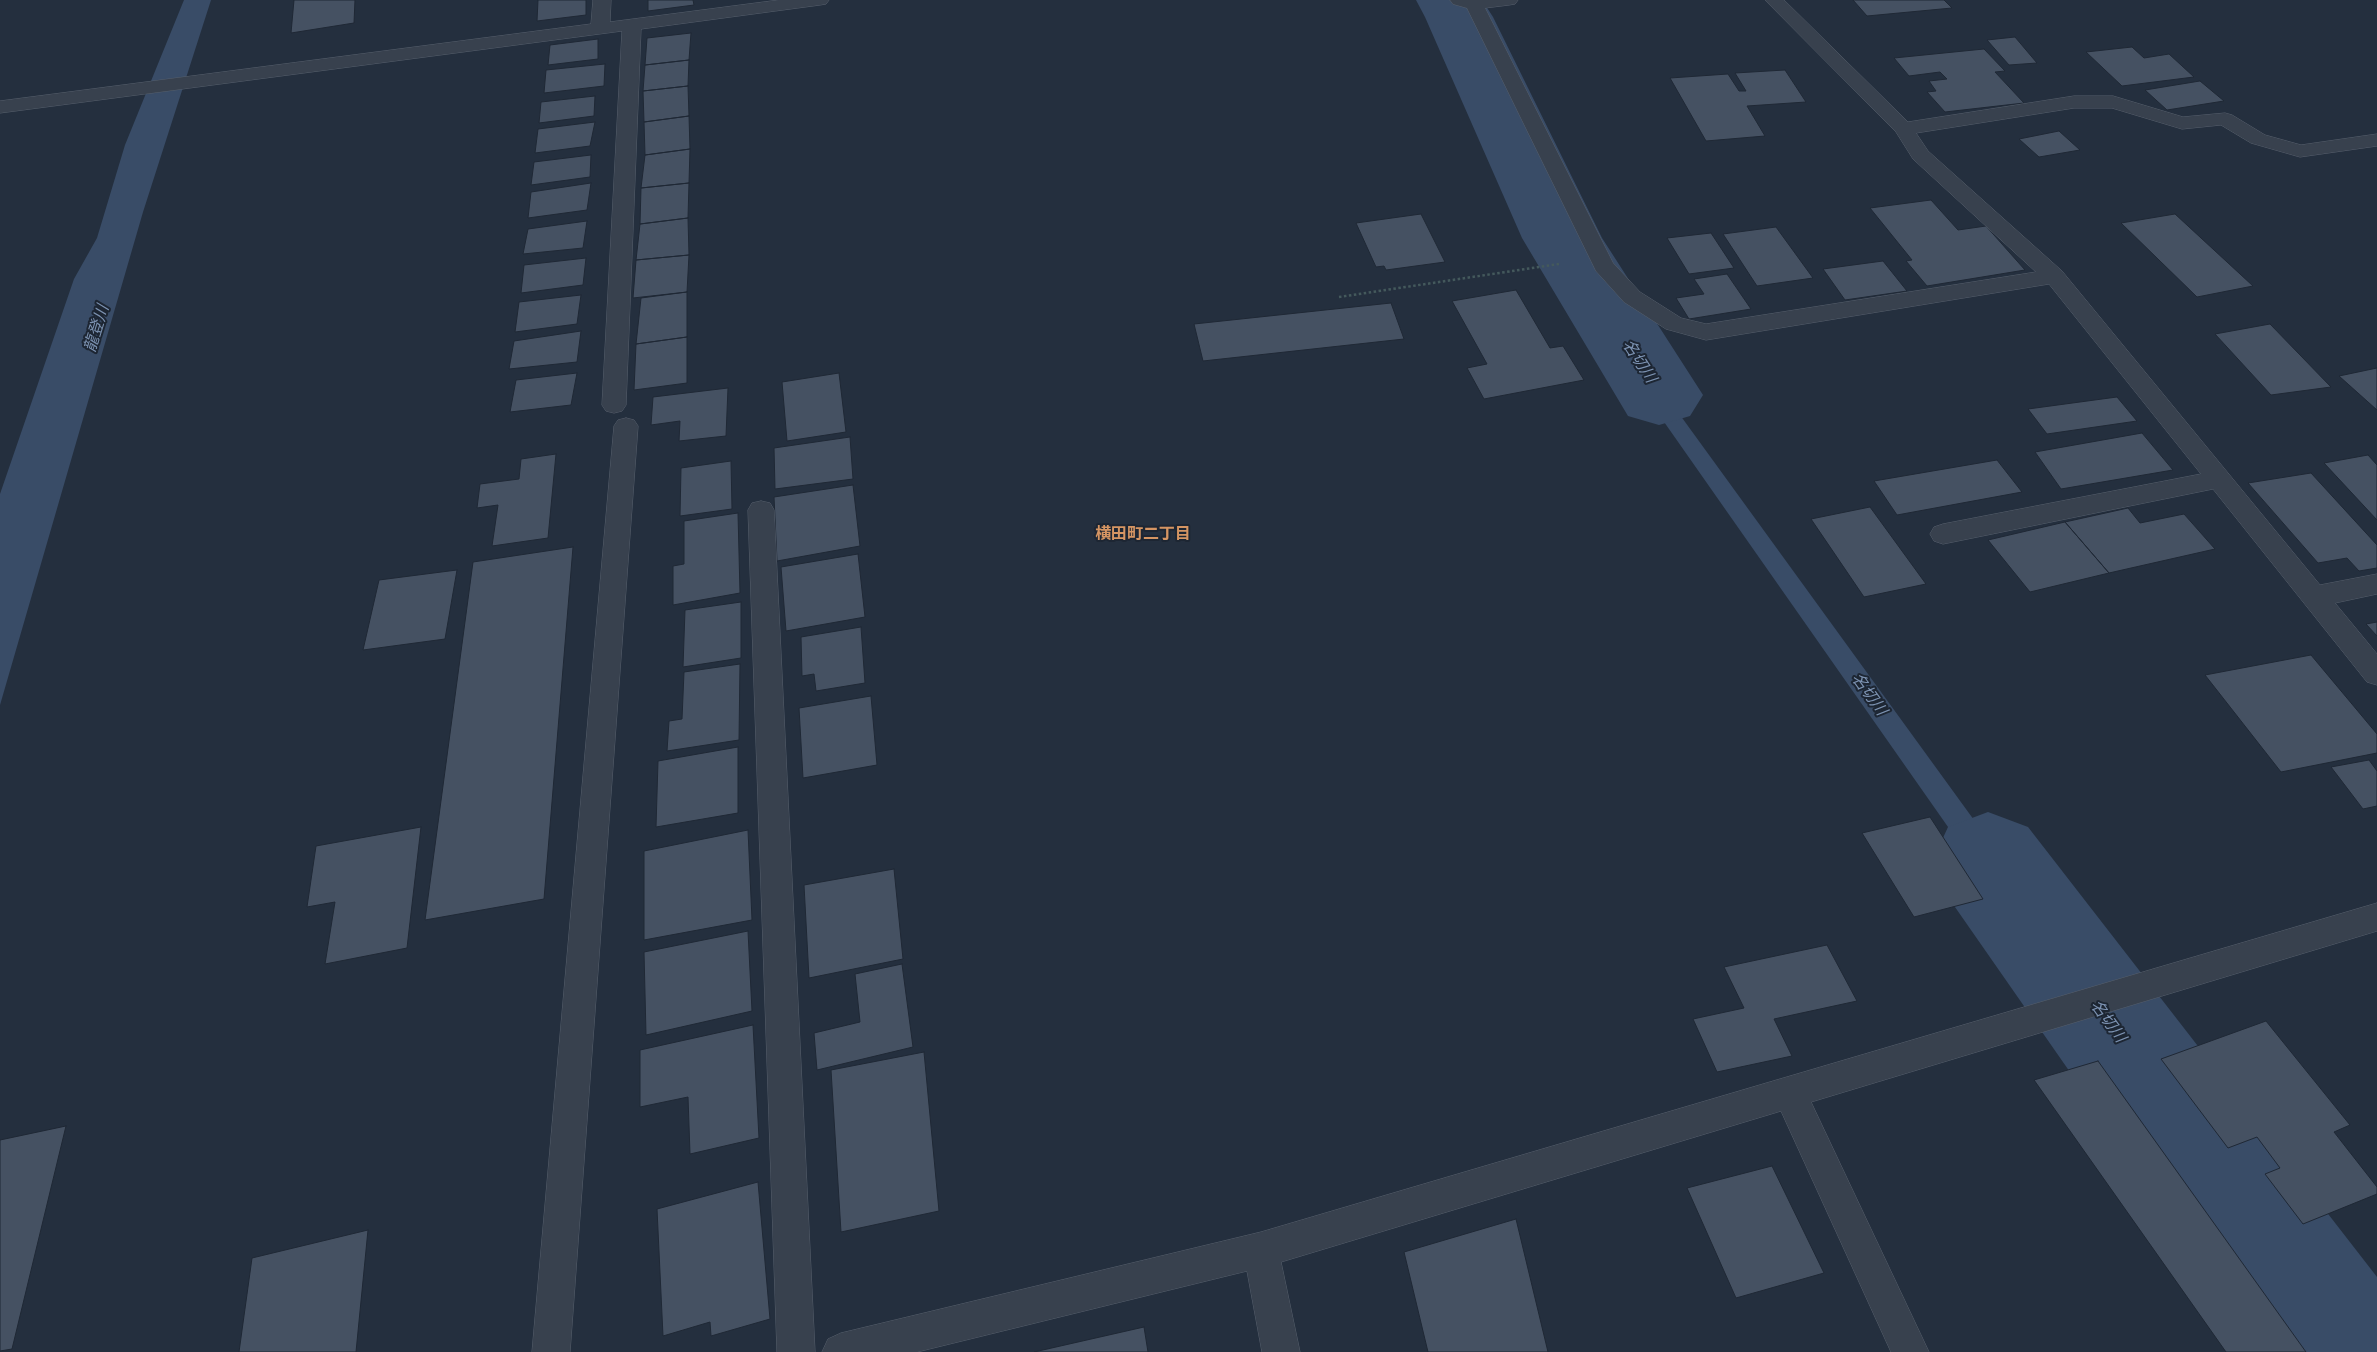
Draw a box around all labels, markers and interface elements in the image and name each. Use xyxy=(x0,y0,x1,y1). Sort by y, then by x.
water label: 龍登川 xyxy=(82,303,114,355)
water label: 名切川 xyxy=(1617,337,1659,387)
district label: 横田町二丁目 xyxy=(1095,525,1191,545)
water label: 名切川 xyxy=(1846,670,1890,720)
water label: 名切川 xyxy=(2085,997,2129,1047)

